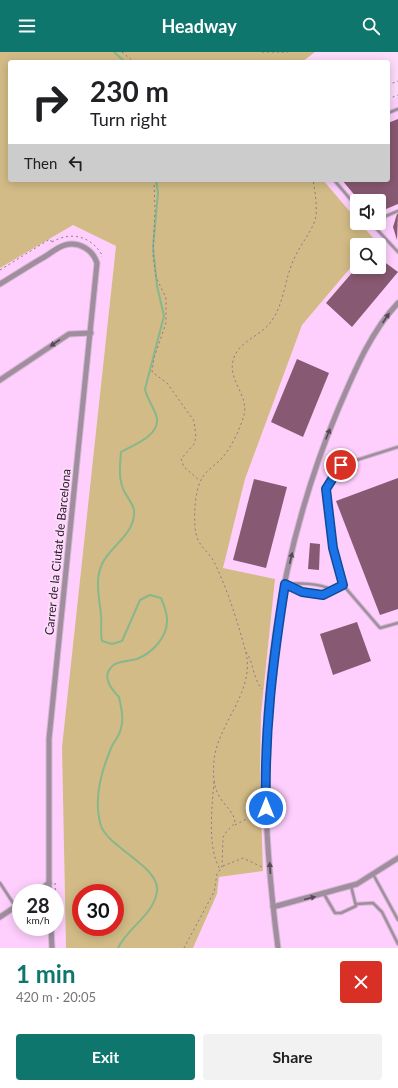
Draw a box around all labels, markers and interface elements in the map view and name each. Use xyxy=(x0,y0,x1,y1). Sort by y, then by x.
icon: menu xyxy=(16,15,38,37)
text: Headway xyxy=(161,15,237,37)
icon: search xyxy=(360,15,382,37)
text: 230 m xyxy=(90,74,169,108)
icon: right xyxy=(24,76,76,128)
text: Turn right xyxy=(90,108,167,130)
icon: left xyxy=(65,152,87,174)
text: Then xyxy=(24,154,57,172)
map controls xyxy=(350,194,386,274)
button: sound xyxy=(350,194,386,230)
button: search xyxy=(350,238,386,274)
one-way arrow xyxy=(382,313,390,323)
one-way arrow xyxy=(49,340,61,347)
one-way arrow xyxy=(325,429,331,440)
pin xyxy=(324,448,358,482)
icon: arrive xyxy=(330,454,352,476)
street label: Carrer de la Ciutat de Barcelona xyxy=(41,468,74,636)
one-way arrow xyxy=(288,552,294,564)
position arrow xyxy=(245,787,287,829)
one-way arrow xyxy=(267,861,273,874)
speed limit sign: 30 xyxy=(72,884,124,936)
text: 28 xyxy=(26,893,50,917)
one-way arrow xyxy=(305,895,317,901)
text: km/h xyxy=(26,914,50,926)
text: 1 min xyxy=(16,959,76,988)
button: close xyxy=(340,961,382,1003)
text: 420 m · 20:05 xyxy=(16,989,96,1005)
button: Exit xyxy=(16,1034,195,1080)
button: Share xyxy=(203,1034,382,1080)

